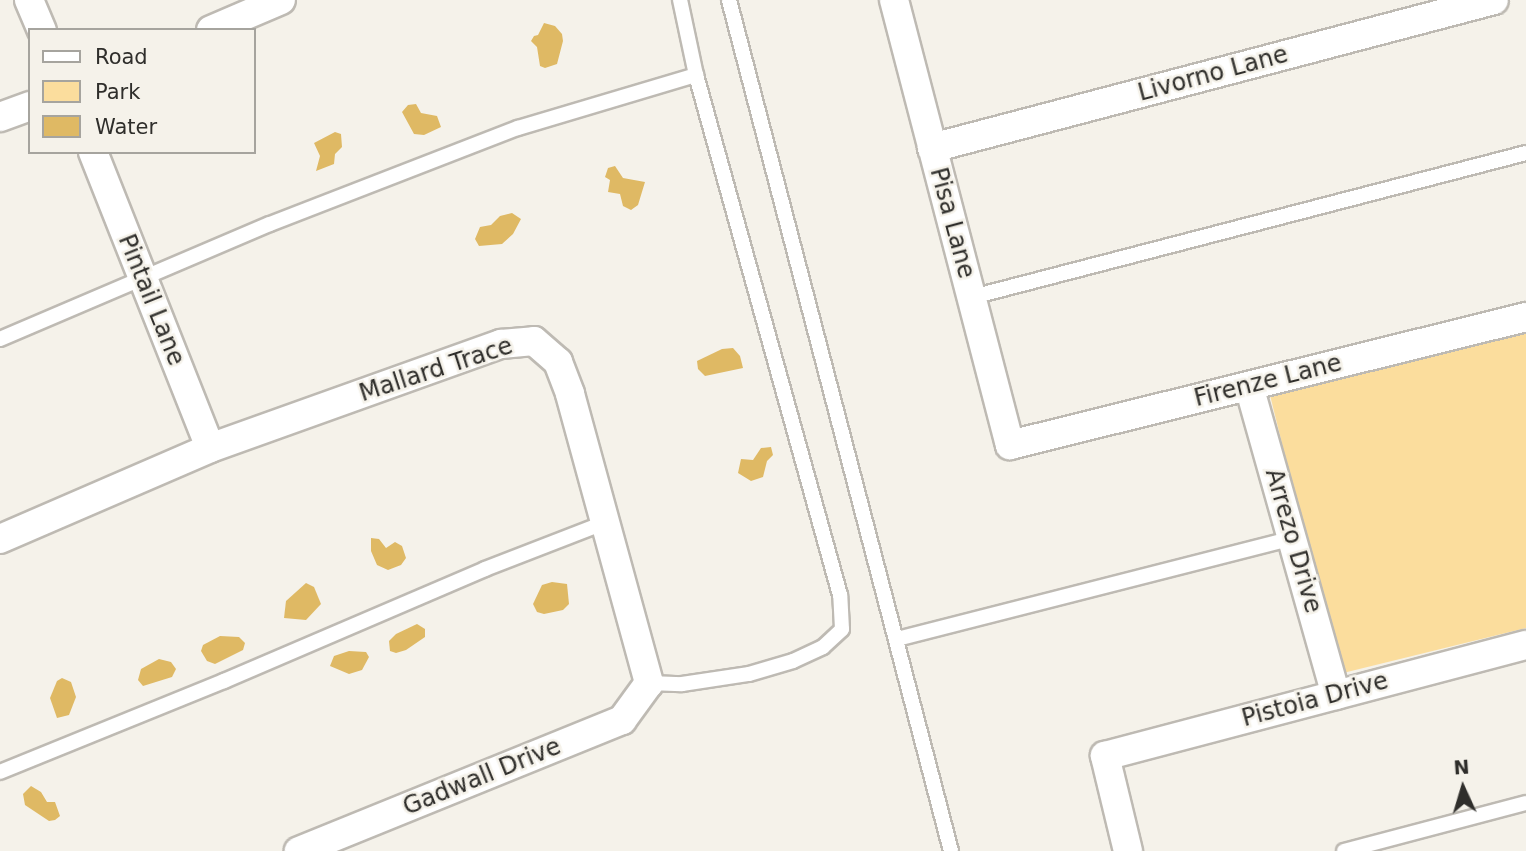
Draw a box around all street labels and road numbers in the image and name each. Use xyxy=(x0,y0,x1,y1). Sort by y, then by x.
street label: Livorno Lane xyxy=(1135,40,1291,108)
street label: Pisa Lane xyxy=(923,164,981,282)
street label: Pintail Lane xyxy=(112,230,190,370)
street label: Mallard Trace xyxy=(356,332,516,408)
street label: Firenze Lane xyxy=(1191,349,1345,413)
street label: Arrezo Drive xyxy=(1259,465,1327,617)
street label: Pistoia Drive xyxy=(1239,667,1391,733)
street label: Gadwall Drive xyxy=(399,732,565,822)

